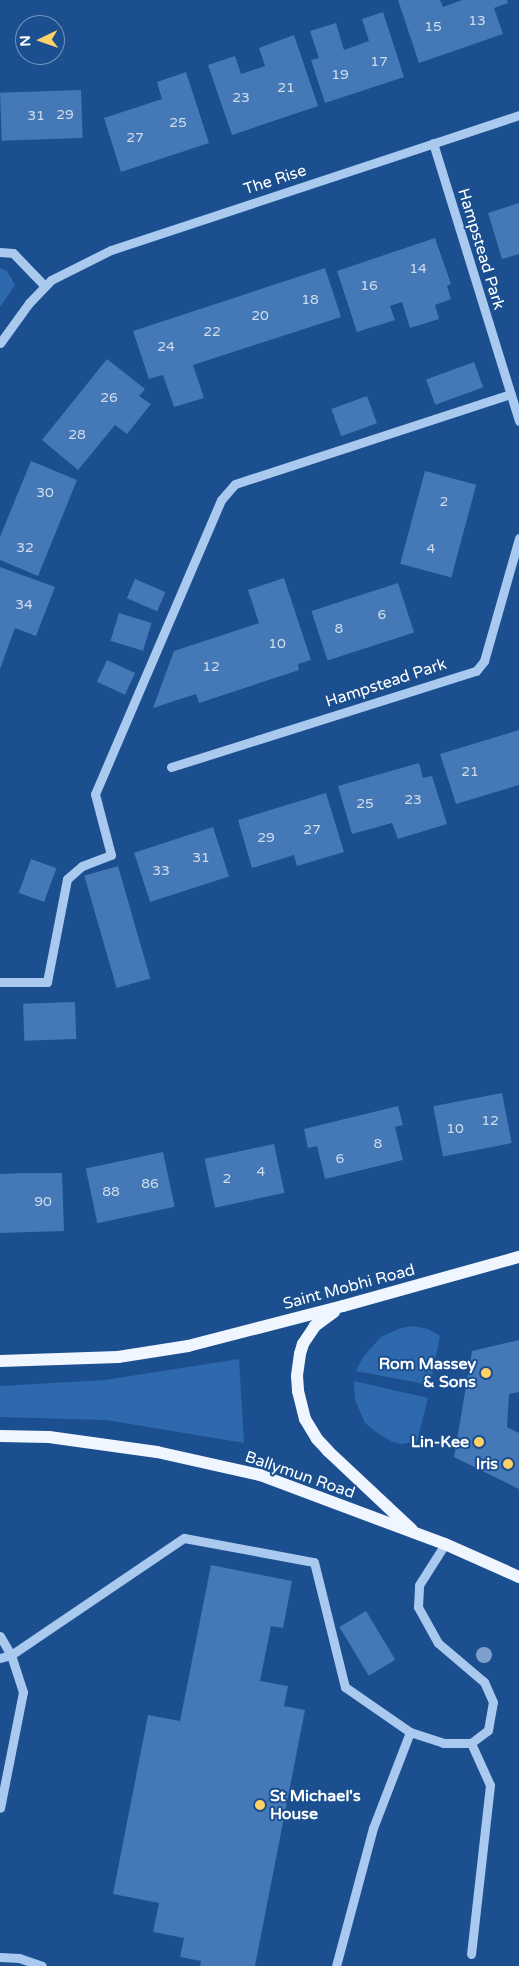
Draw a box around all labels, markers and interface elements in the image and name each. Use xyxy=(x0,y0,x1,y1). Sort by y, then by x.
house number: 13 xyxy=(468,13,486,29)
north arrow xyxy=(15,15,65,65)
house number: 15 xyxy=(424,19,442,35)
text: N xyxy=(17,35,34,47)
house number: 17 xyxy=(370,54,388,70)
house number: 19 xyxy=(331,67,349,83)
house number: 21 xyxy=(277,80,295,96)
house number: 23 xyxy=(232,90,250,106)
house number: 29 xyxy=(56,107,74,123)
house number: 31 xyxy=(27,108,45,124)
house number: 25 xyxy=(169,115,187,131)
house number: 27 xyxy=(126,130,144,146)
street label: The Rise xyxy=(241,161,309,199)
street label: Hampstead Park xyxy=(453,186,509,312)
house number: 14 xyxy=(409,261,427,277)
house number: 16 xyxy=(360,278,378,294)
house number: 18 xyxy=(301,292,319,308)
house number: 20 xyxy=(251,308,269,324)
house number: 22 xyxy=(203,324,221,340)
house number: 24 xyxy=(157,339,175,355)
house number: 26 xyxy=(100,390,118,406)
house number: 28 xyxy=(68,427,86,443)
house number: 30 xyxy=(36,485,54,501)
house number: 2 xyxy=(440,494,448,510)
house number: 32 xyxy=(16,540,34,556)
house number: 4 xyxy=(427,541,435,557)
house number: 34 xyxy=(15,597,33,613)
house number: 6 xyxy=(378,607,386,623)
house number: 8 xyxy=(335,621,343,637)
house number: 10 xyxy=(268,636,286,652)
street label: Hampstead Park xyxy=(323,654,449,712)
house number: 12 xyxy=(202,659,220,675)
house number: 21 xyxy=(461,764,479,780)
house number: 23 xyxy=(404,792,422,808)
house number: 25 xyxy=(356,796,374,812)
house number: 27 xyxy=(303,822,321,838)
house number: 29 xyxy=(257,830,275,846)
house number: 31 xyxy=(192,850,210,866)
house number: 33 xyxy=(152,863,170,879)
house number: 12 xyxy=(481,1113,499,1129)
house number: 10 xyxy=(446,1121,464,1137)
house number: 8 xyxy=(374,1136,382,1152)
house number: 6 xyxy=(336,1151,344,1167)
house number: 4 xyxy=(257,1164,265,1180)
house number: 2 xyxy=(223,1171,231,1187)
house number: 86 xyxy=(141,1176,159,1192)
house number: 88 xyxy=(102,1184,120,1200)
house number: 90 xyxy=(34,1194,52,1210)
street label: Saint Mobhi Road xyxy=(281,1260,417,1314)
place label: Rom Massey & Sons xyxy=(379,1354,476,1392)
marker: Rom Massey & Sons xyxy=(480,1367,492,1379)
place label: Lin-Kee xyxy=(411,1432,469,1452)
marker: Lin-Kee xyxy=(473,1436,485,1448)
street label: Ballymun Road xyxy=(242,1447,358,1503)
place label: Iris xyxy=(476,1454,498,1474)
marker: Iris xyxy=(502,1458,514,1470)
place label: St Michael's House xyxy=(270,1786,361,1824)
marker: St Michael's House xyxy=(254,1799,266,1811)

